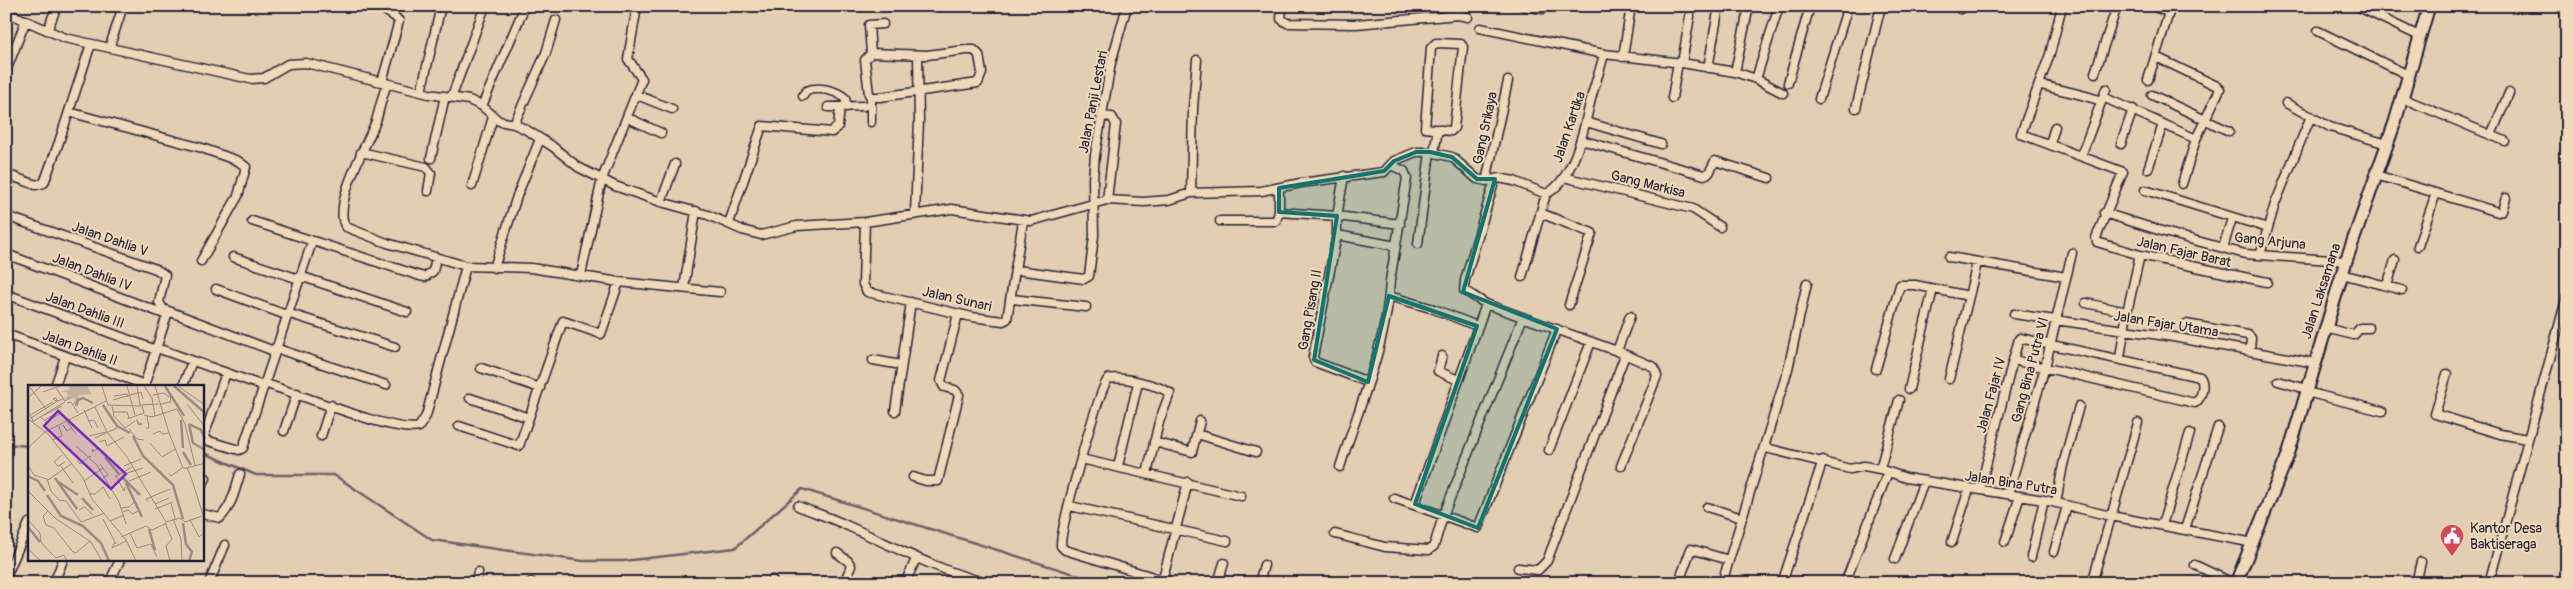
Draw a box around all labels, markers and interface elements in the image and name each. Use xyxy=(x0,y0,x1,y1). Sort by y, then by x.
street label: Jalan Panji Lestari xyxy=(1075,49,1111,155)
street label: Jalan Kartika xyxy=(1549,89,1589,165)
street label: Gang Srikaya xyxy=(1469,90,1501,166)
street label: Gang Markisa xyxy=(1609,167,1687,201)
street label: Jalan Dahlia V xyxy=(70,218,150,260)
street label: Gang Arjuna xyxy=(2233,229,2307,253)
street label: Jalan Fajar Barat xyxy=(2135,233,2233,271)
street label: Jalan Laksamana xyxy=(2298,241,2344,341)
street label: Jalan Dahlia IV xyxy=(50,249,134,295)
street label: Gang Pisang II xyxy=(1295,268,1325,352)
street label: Jalan Sunari xyxy=(921,283,994,315)
street label: Jalan Dahlia III xyxy=(43,288,127,332)
street label: Jalan Fajar Utama xyxy=(2112,307,2220,341)
street label: Gang Bina Putra VI xyxy=(2008,315,2052,425)
street label: Jalan Dahlia II xyxy=(40,327,120,369)
street label: Jalan Fajar IV xyxy=(1973,355,2009,435)
inset map xyxy=(28,385,204,562)
street label: Jalan Bina Putra xyxy=(1964,467,2058,499)
place label: Kantor Desa Baktiseraga xyxy=(2470,520,2542,553)
public building icon: Kantor Desa Baktiseraga xyxy=(2439,523,2465,557)

